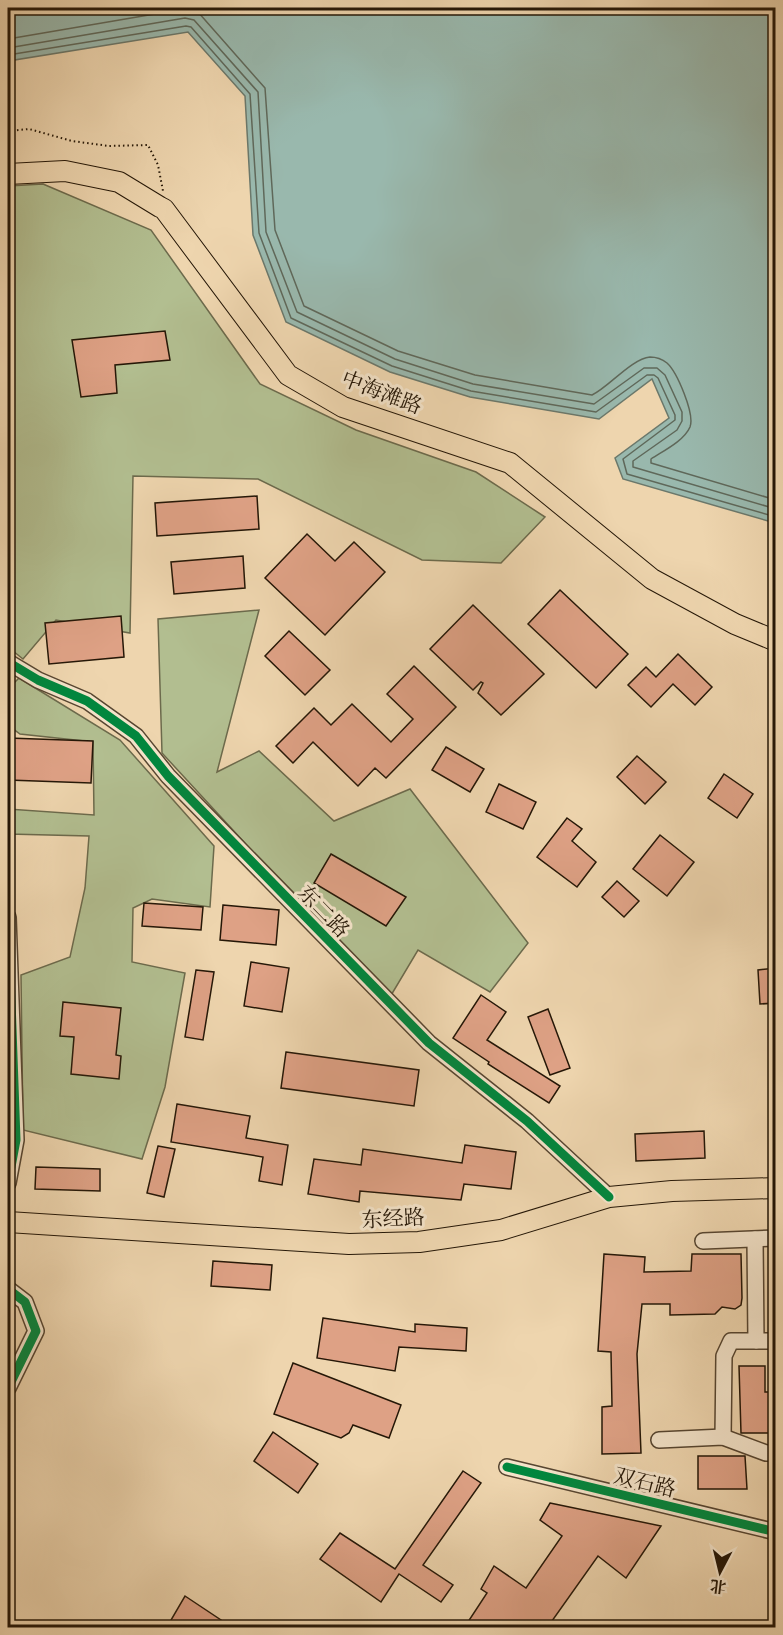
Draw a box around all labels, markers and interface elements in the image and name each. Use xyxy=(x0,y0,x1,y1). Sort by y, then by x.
street label: 中海滩路 xyxy=(337,362,427,422)
street label: 东二路 xyxy=(291,878,357,944)
street label: 东经路 xyxy=(361,1201,425,1235)
street label: 双石路 xyxy=(611,1459,679,1505)
north arrow xyxy=(690,1542,750,1602)
text: 北 xyxy=(709,1574,728,1600)

